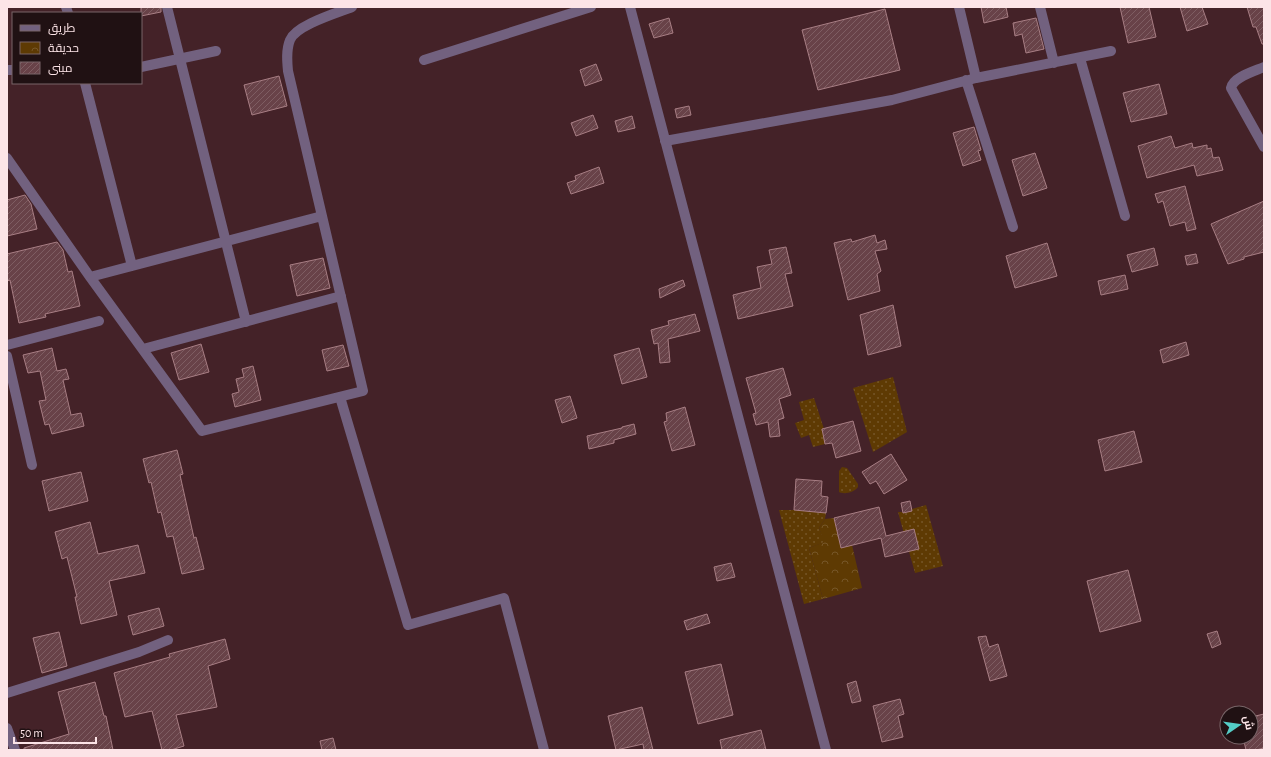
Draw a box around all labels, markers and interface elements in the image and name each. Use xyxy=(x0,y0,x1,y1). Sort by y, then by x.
legend xyxy=(12,12,142,84)
text: طريق xyxy=(48,22,76,35)
text: حديقة xyxy=(48,42,79,55)
text: مبنى xyxy=(48,62,73,75)
north arrow xyxy=(1219,705,1259,745)
text: ش xyxy=(1240,715,1255,731)
scale bar xyxy=(14,719,96,745)
text: 50 m xyxy=(20,727,43,739)

